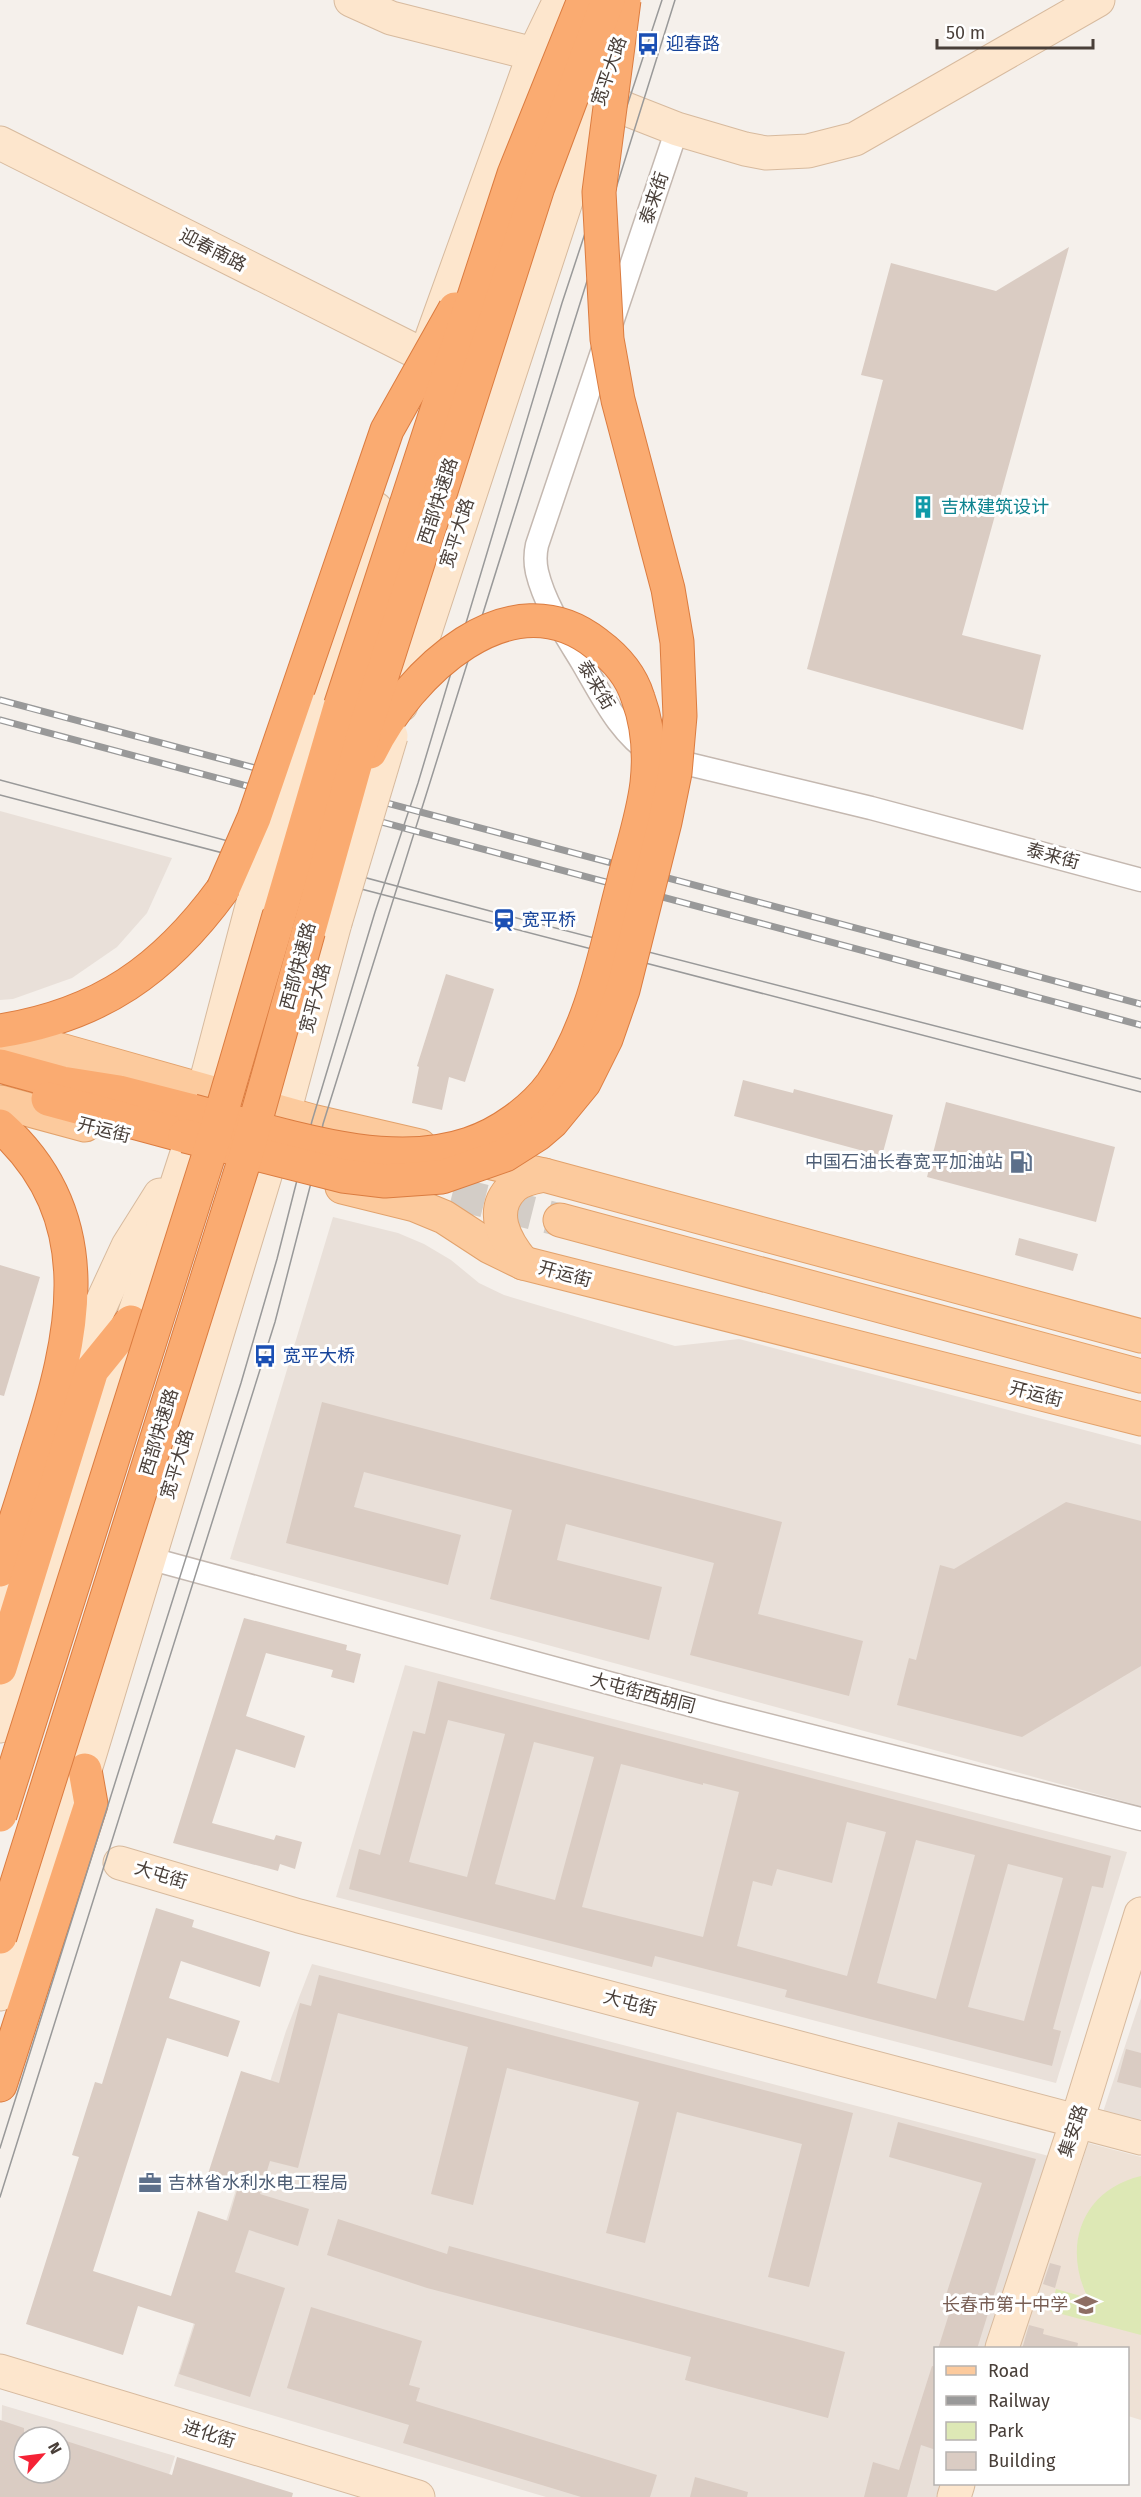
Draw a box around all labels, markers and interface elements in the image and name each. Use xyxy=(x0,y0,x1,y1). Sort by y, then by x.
scale bar xyxy=(937,12,1093,50)
text: 50 m xyxy=(946,22,985,44)
bus stop icon: 迎春路 xyxy=(635,31,661,57)
street label: 宽平大路 xyxy=(587,33,631,109)
place label: 迎春路 xyxy=(666,33,720,55)
street label: 泰来街 xyxy=(635,169,673,227)
street label: 迎春南路 xyxy=(176,224,250,276)
street label: 西部快速路 xyxy=(414,455,462,547)
building icon: 吉林建筑设计 xyxy=(910,494,936,520)
street label: 宽平大路 xyxy=(435,495,479,571)
place label: 吉林建筑设计 xyxy=(941,496,1049,518)
street label: 泰来街 xyxy=(573,656,619,714)
street label: 泰来街 xyxy=(1024,838,1082,874)
station icon: 宽平桥 xyxy=(491,907,517,933)
place label: 宽平桥 xyxy=(522,909,576,931)
street label: 西部快速路 xyxy=(276,920,320,1012)
street label: 宽平大路 xyxy=(295,960,335,1036)
street label: 开运街 xyxy=(75,1113,133,1147)
fuel station icon: 中国石油长春宽平加油站 xyxy=(1008,1149,1034,1175)
place label: 中国石油长春宽平加油站 xyxy=(805,1151,1003,1173)
street label: 开运街 xyxy=(536,1256,594,1292)
bus stop icon: 宽平大桥 xyxy=(252,1343,278,1369)
place label: 宽平大桥 xyxy=(283,1345,355,1367)
street label: 开运街 xyxy=(1007,1377,1065,1411)
street label: 西部快速路 xyxy=(135,1386,183,1478)
street label: 宽平大路 xyxy=(156,1426,198,1502)
street label: 大屯街西胡同 xyxy=(588,1668,698,1718)
street label: 大屯街 xyxy=(132,1857,190,1893)
street label: 大屯街 xyxy=(601,1985,659,2021)
street label: 集安路 xyxy=(1054,2102,1092,2160)
office icon: 吉林省水利水电工程局 xyxy=(137,2170,163,2196)
place label: 吉林省水利水电工程局 xyxy=(168,2172,348,2194)
school or university icon: 长春市第十中学 xyxy=(1073,2292,1099,2318)
place label: 长春市第十中学 xyxy=(942,2294,1068,2316)
legend xyxy=(934,2347,1129,2485)
text: Road xyxy=(988,2360,1030,2382)
text: Railway xyxy=(988,2390,1050,2412)
street label: 进化街 xyxy=(180,2416,238,2452)
text: Park xyxy=(988,2420,1024,2442)
north arrow xyxy=(12,2425,72,2485)
text: N xyxy=(44,2439,66,2457)
text: Building xyxy=(988,2450,1056,2472)

